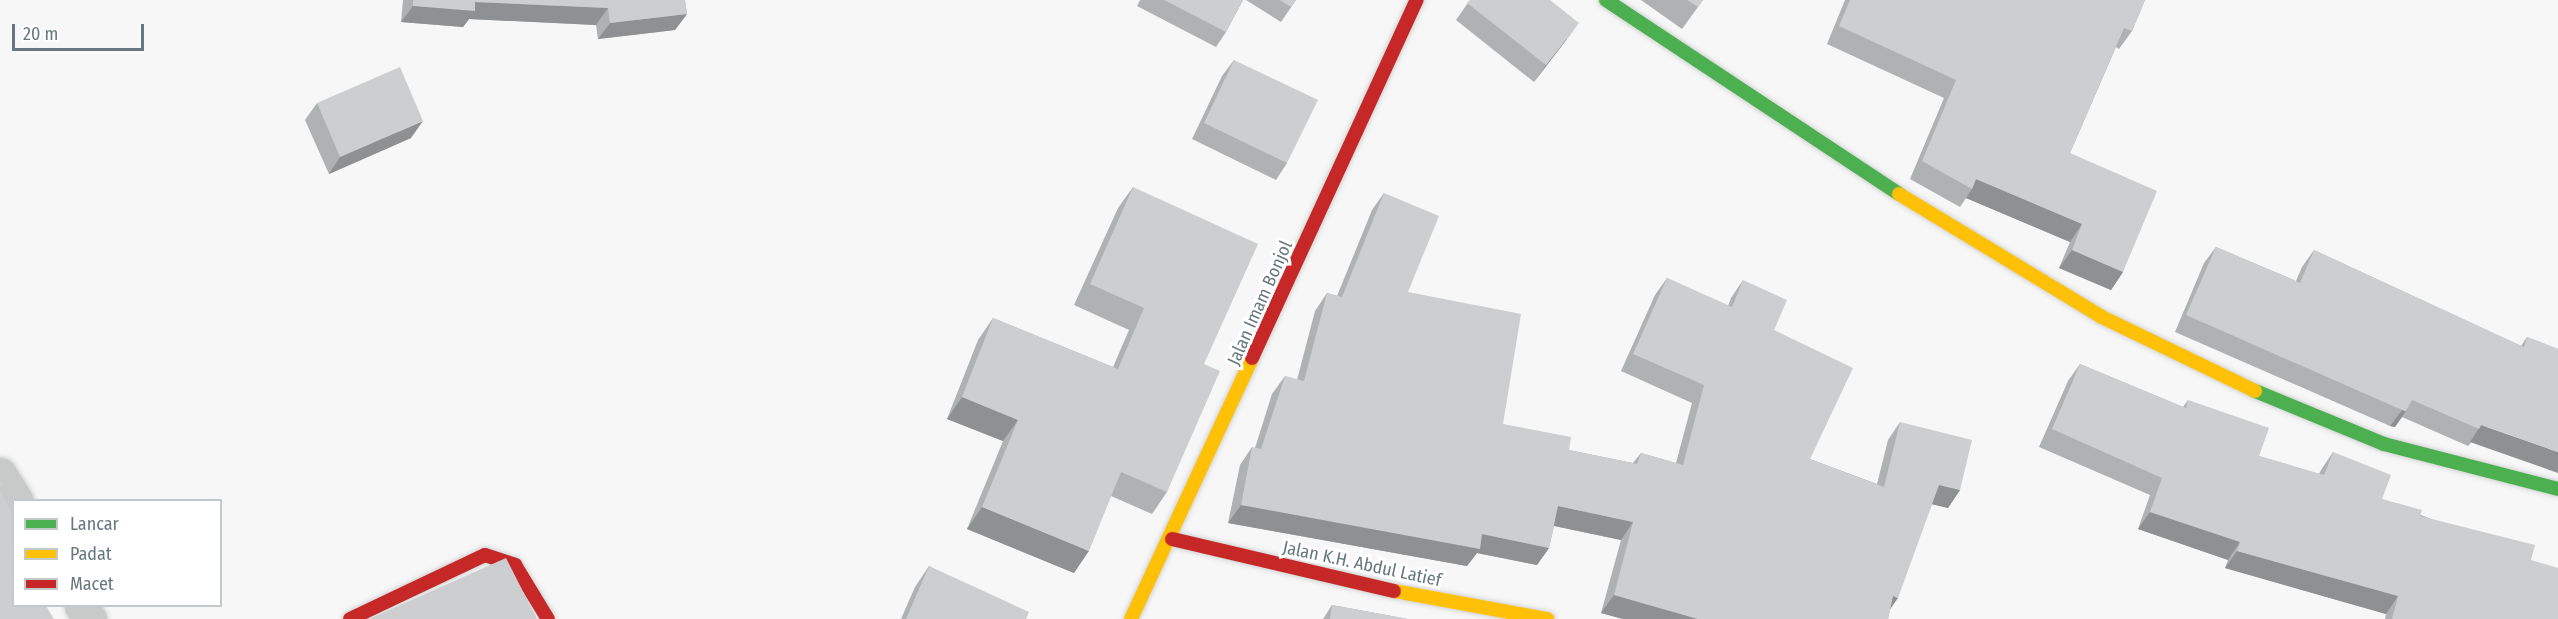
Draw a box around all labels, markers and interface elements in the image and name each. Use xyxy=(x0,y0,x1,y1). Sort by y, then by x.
scale bar xyxy=(15,12,147,50)
text: 20 m xyxy=(23,23,58,45)
street label: Jalan Imam Bonjol xyxy=(1223,238,1297,368)
legend xyxy=(12,499,222,607)
text: Lancar xyxy=(70,513,119,535)
street label: Jalan K.H. Abdul Latief xyxy=(1281,537,1443,591)
text: Padat xyxy=(70,543,112,565)
text: Macet xyxy=(70,573,114,595)

